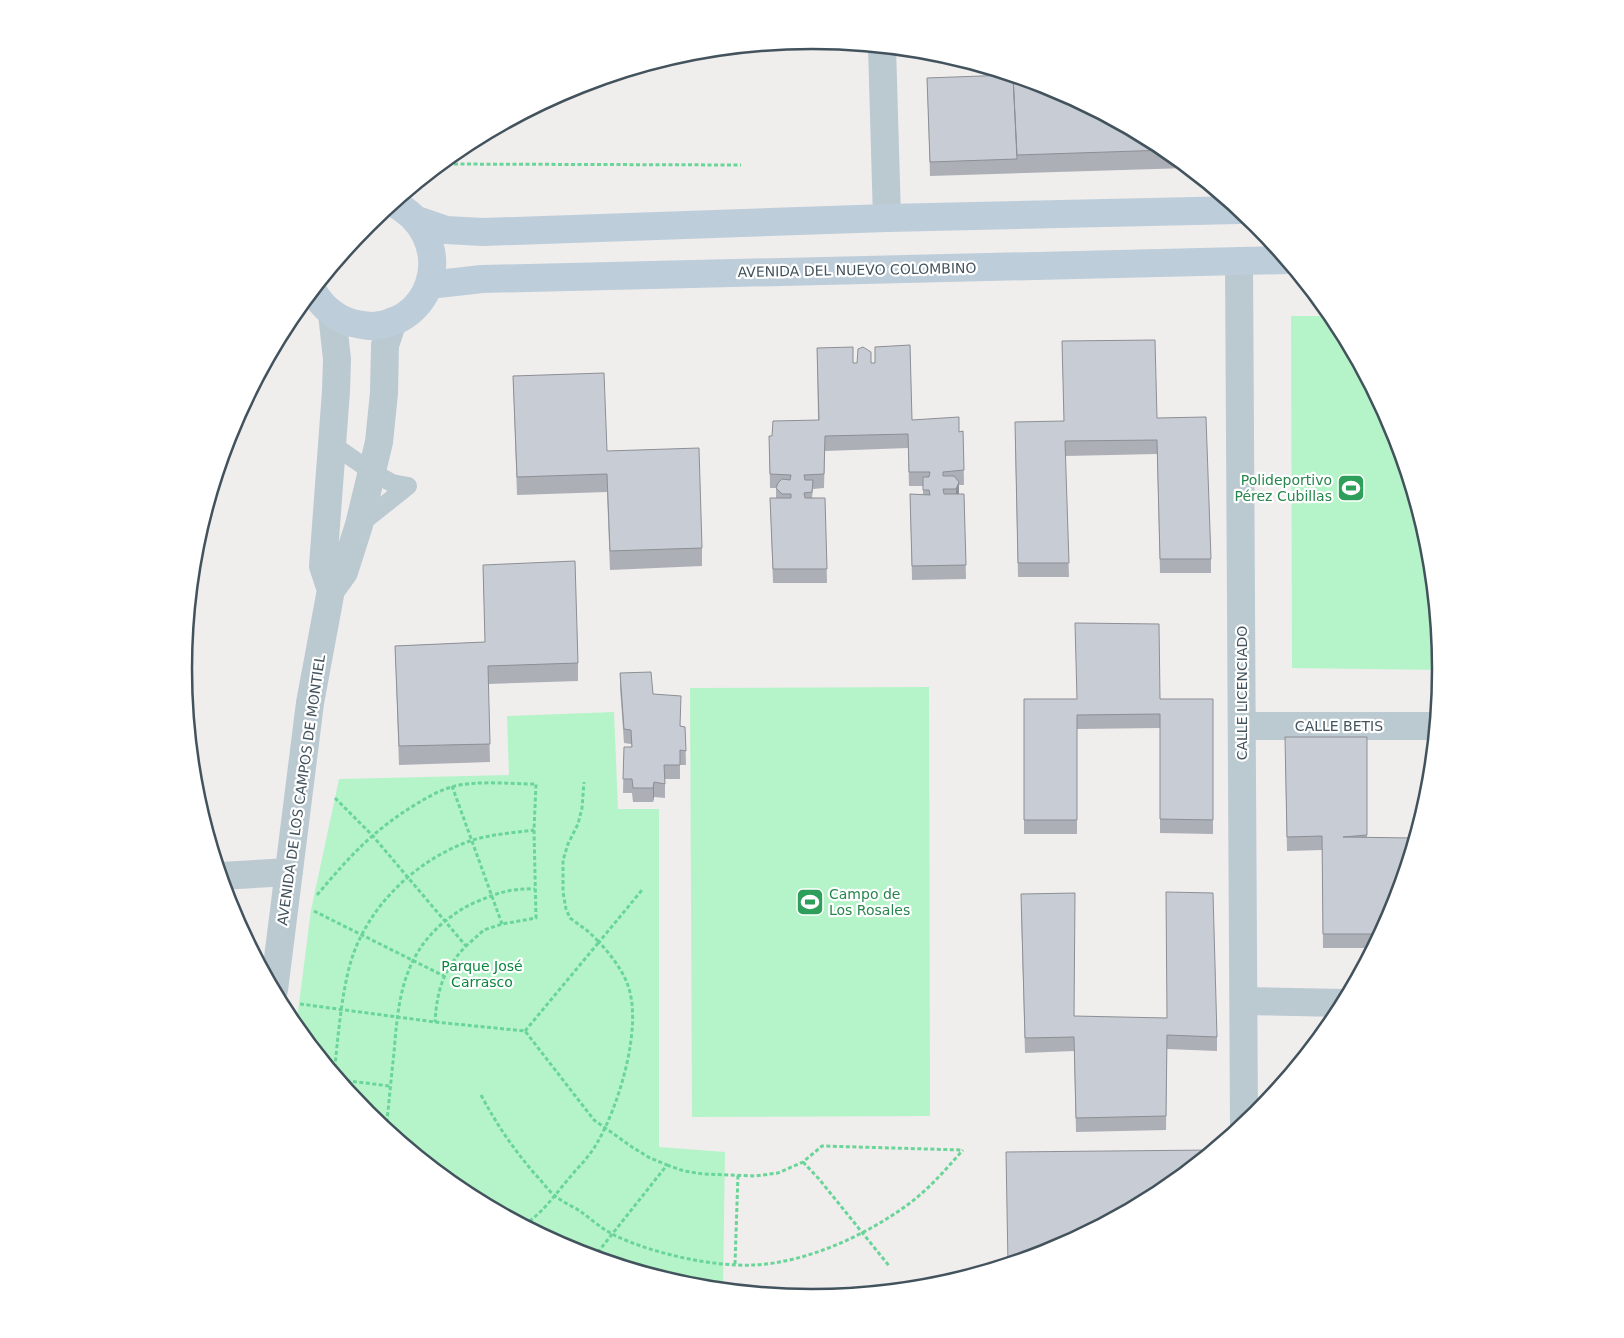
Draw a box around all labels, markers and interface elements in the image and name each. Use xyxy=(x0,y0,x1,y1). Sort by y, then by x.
street label: AVENIDA DEL NUEVO COLOMBINO xyxy=(737,260,977,280)
place label: Polideportivo Pérez Cubillas xyxy=(1235,472,1332,504)
sports icon: Polideportivo Pérez Cubillas xyxy=(1336,473,1366,503)
street label: CALLE LICENCIADO xyxy=(1234,626,1250,760)
street label: AVENIDA DE LOS CAMPOS DE MONTIEL xyxy=(274,653,328,926)
street label: CALLE BETIS xyxy=(1295,718,1383,734)
place label: Campo de Los Rosales xyxy=(829,886,910,918)
sports icon: Campo de Los Rosales xyxy=(795,887,825,917)
park label: Parque José Carrasco xyxy=(441,958,523,990)

